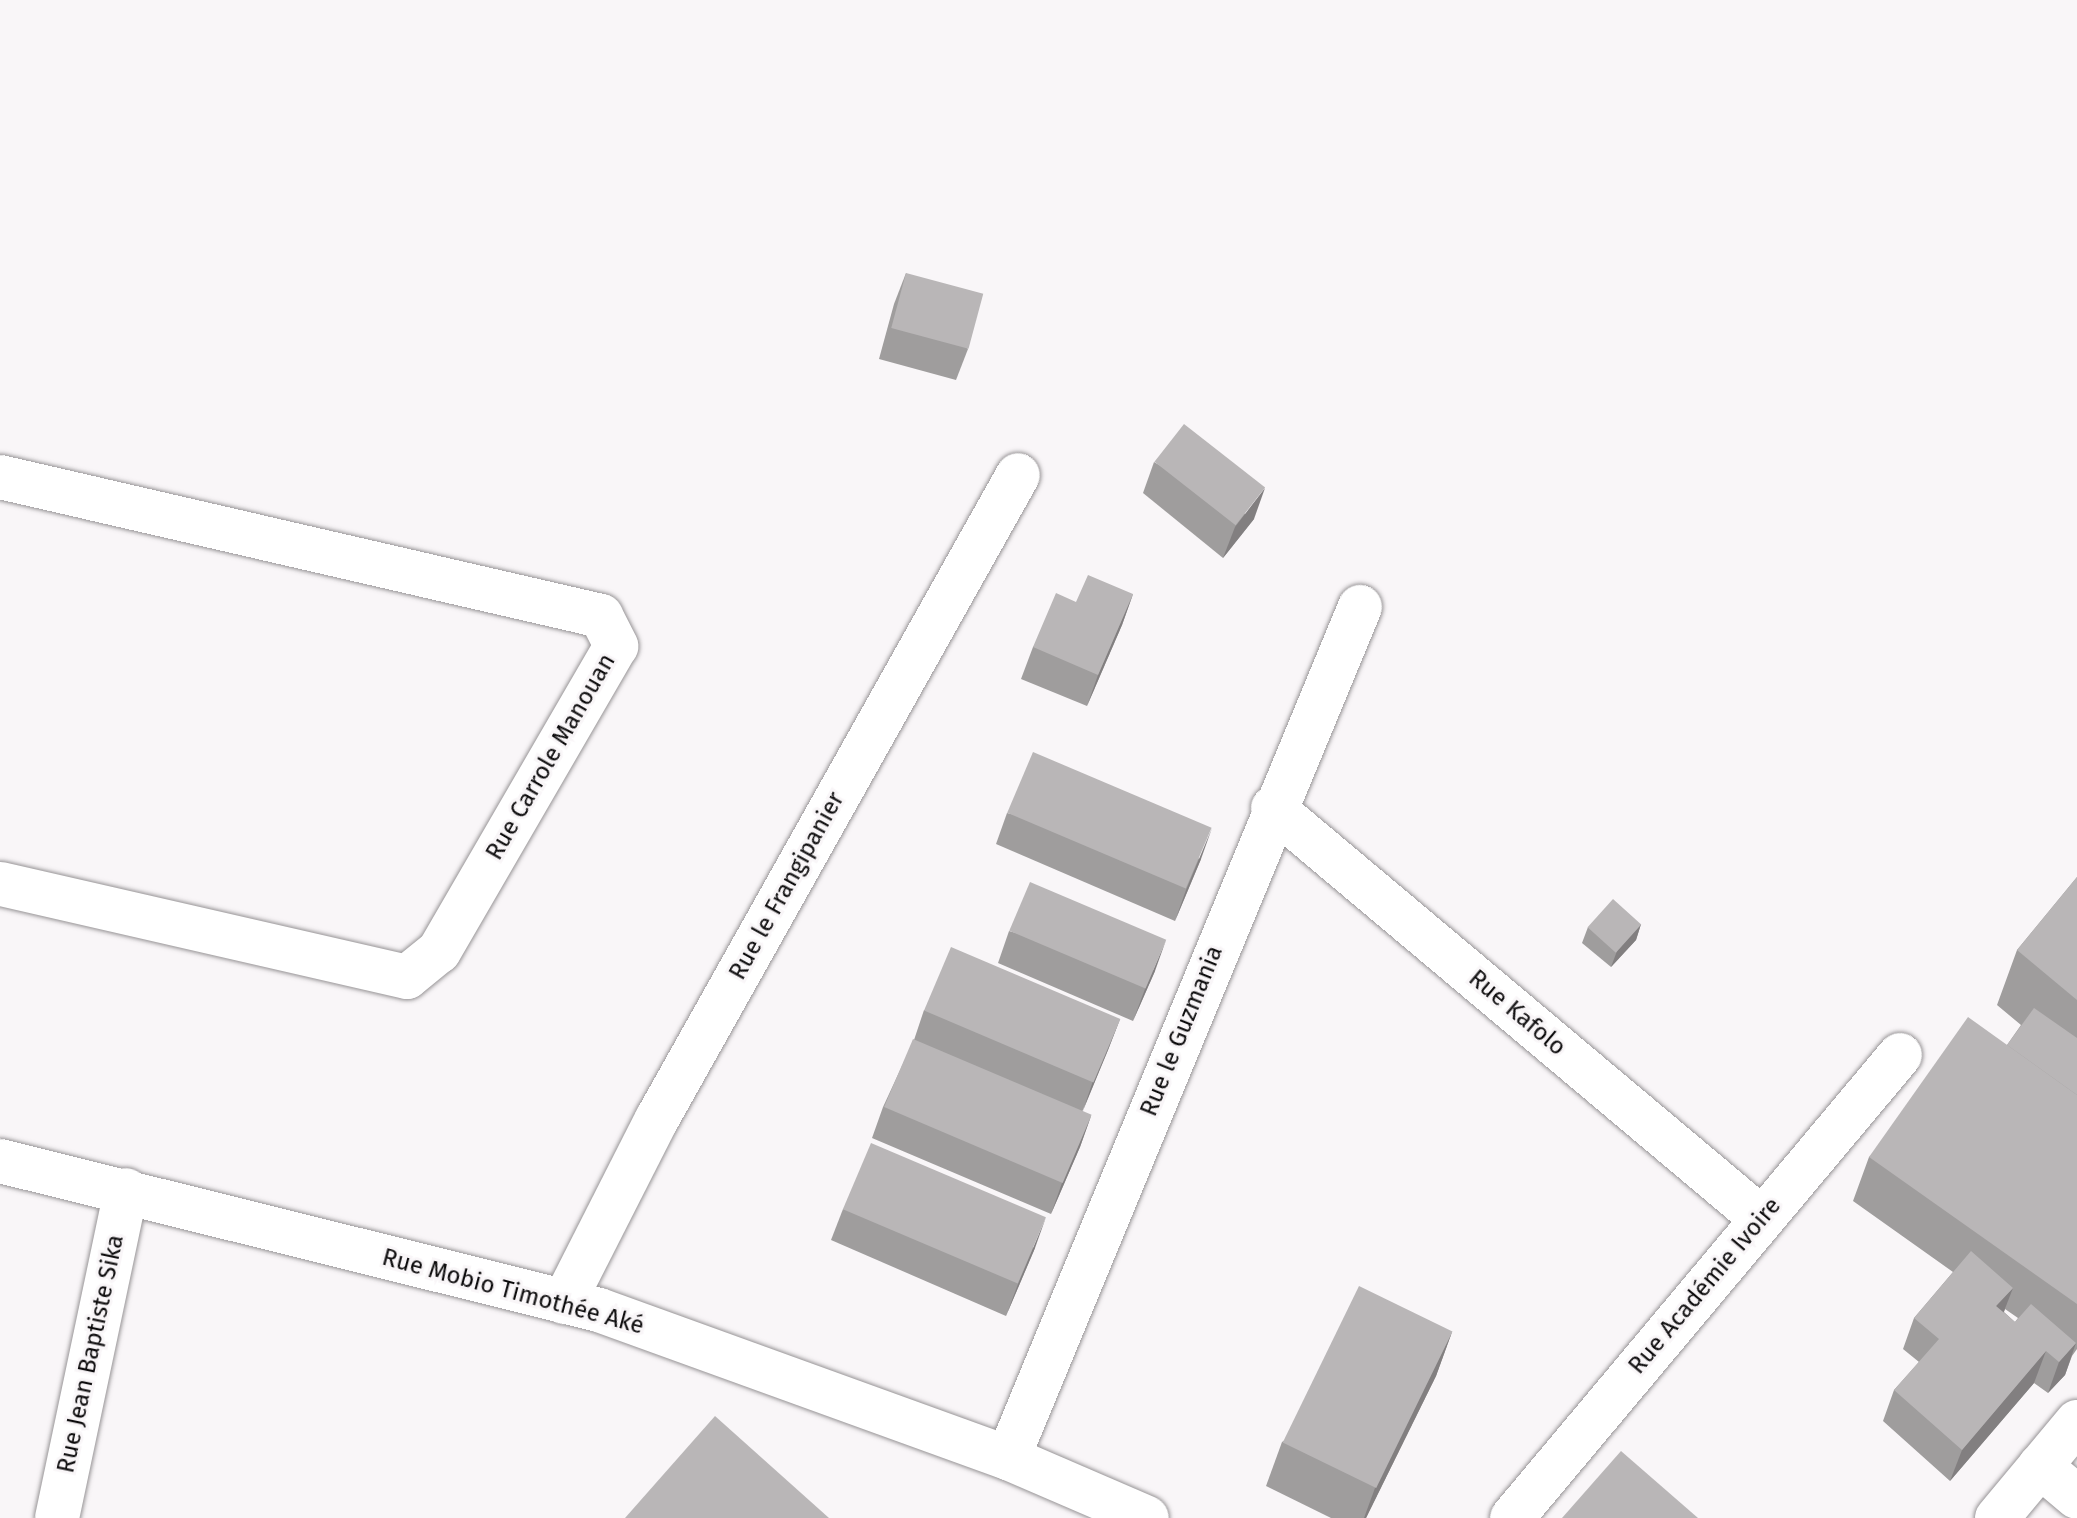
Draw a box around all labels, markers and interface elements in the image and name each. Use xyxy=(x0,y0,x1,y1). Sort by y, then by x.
street label: Rue Carrole Manouan xyxy=(480,649,622,865)
street label: Rue le Frangipanier xyxy=(723,787,851,985)
street label: Rue le Guzmania xyxy=(1135,942,1229,1120)
street label: Rue Kafolo xyxy=(1463,964,1571,1062)
street label: Rue Académie Ivoire xyxy=(1623,1192,1787,1380)
street label: Rue Jean Baptiste Sika xyxy=(52,1232,130,1476)
street label: Rue Mobio Timothée Aké xyxy=(379,1243,647,1341)

